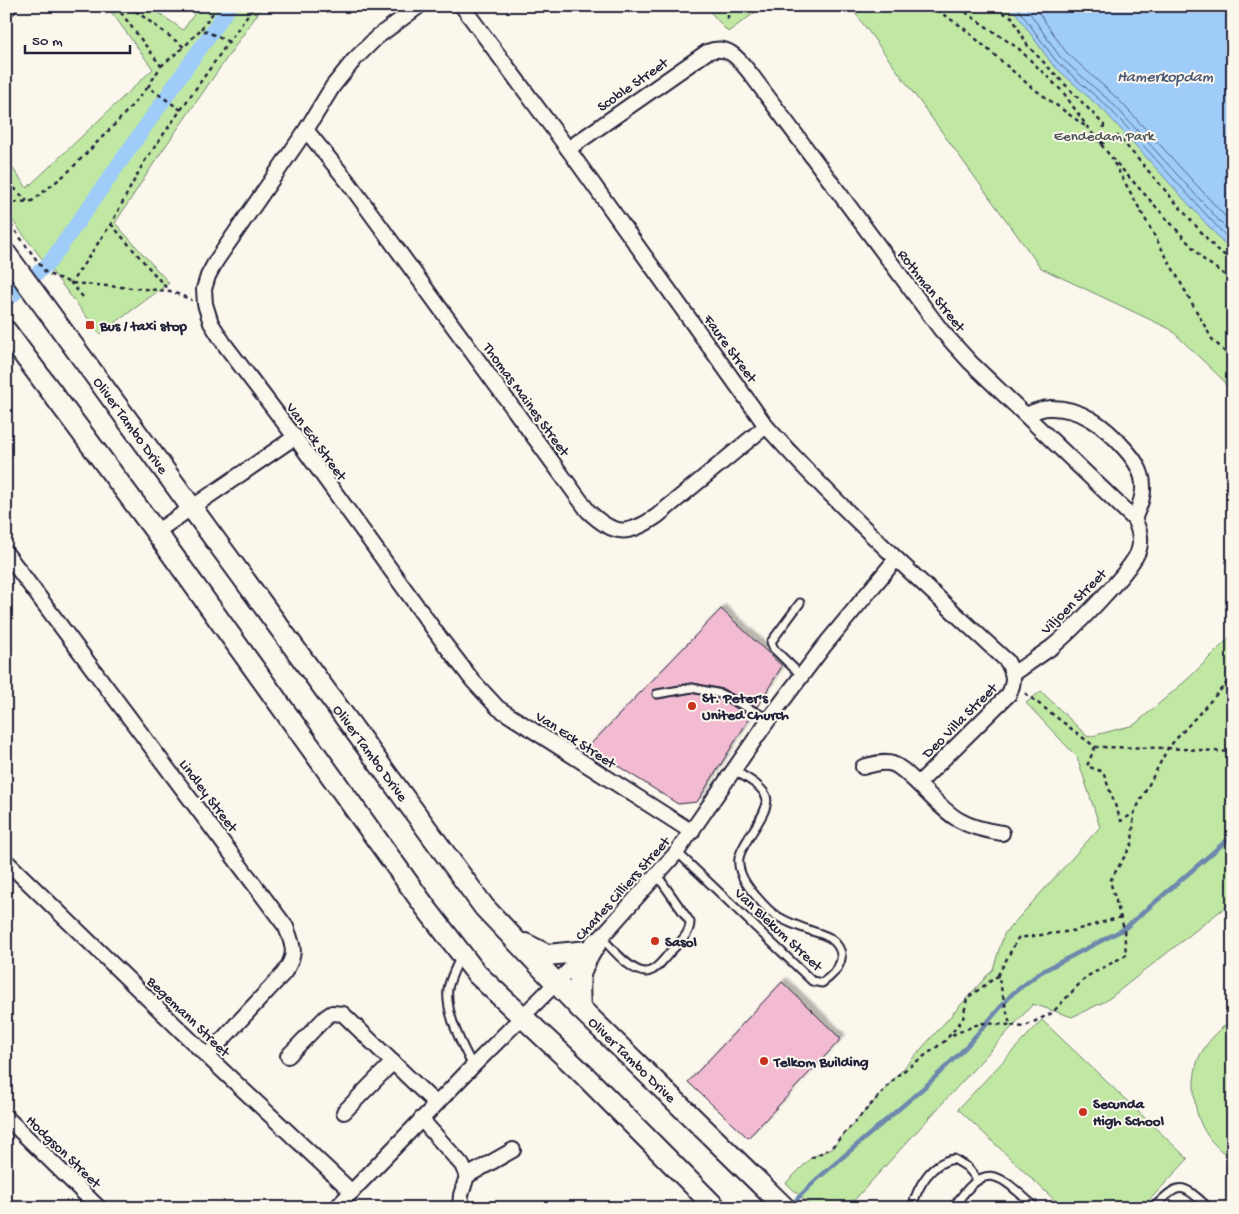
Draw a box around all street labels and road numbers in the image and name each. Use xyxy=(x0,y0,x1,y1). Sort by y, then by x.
street label: Scoble Street xyxy=(594,54,674,117)
street label: Rothman Street xyxy=(893,246,969,337)
street label: Faure Street xyxy=(698,311,761,388)
street label: Thomas Maines Street xyxy=(478,339,574,462)
street label: Oliver Tambo Drive xyxy=(88,374,171,478)
street label: Van Eck Street xyxy=(280,399,351,486)
street label: Viljoen Street xyxy=(1037,565,1112,640)
street label: Deo Villa Street xyxy=(918,679,1003,763)
street label: Oliver Tambo Drive xyxy=(328,702,411,806)
street label: Van Eck Street xyxy=(531,708,620,774)
street label: Lindley Street xyxy=(174,756,242,838)
street label: Charles Cilliers Street xyxy=(572,832,676,945)
street label: Van Blekum Street xyxy=(729,884,827,977)
street label: Begemann Street xyxy=(142,973,234,1063)
street label: Oliver Tambo Drive xyxy=(583,1014,679,1108)
street label: Hodgson Street xyxy=(21,1112,105,1194)

